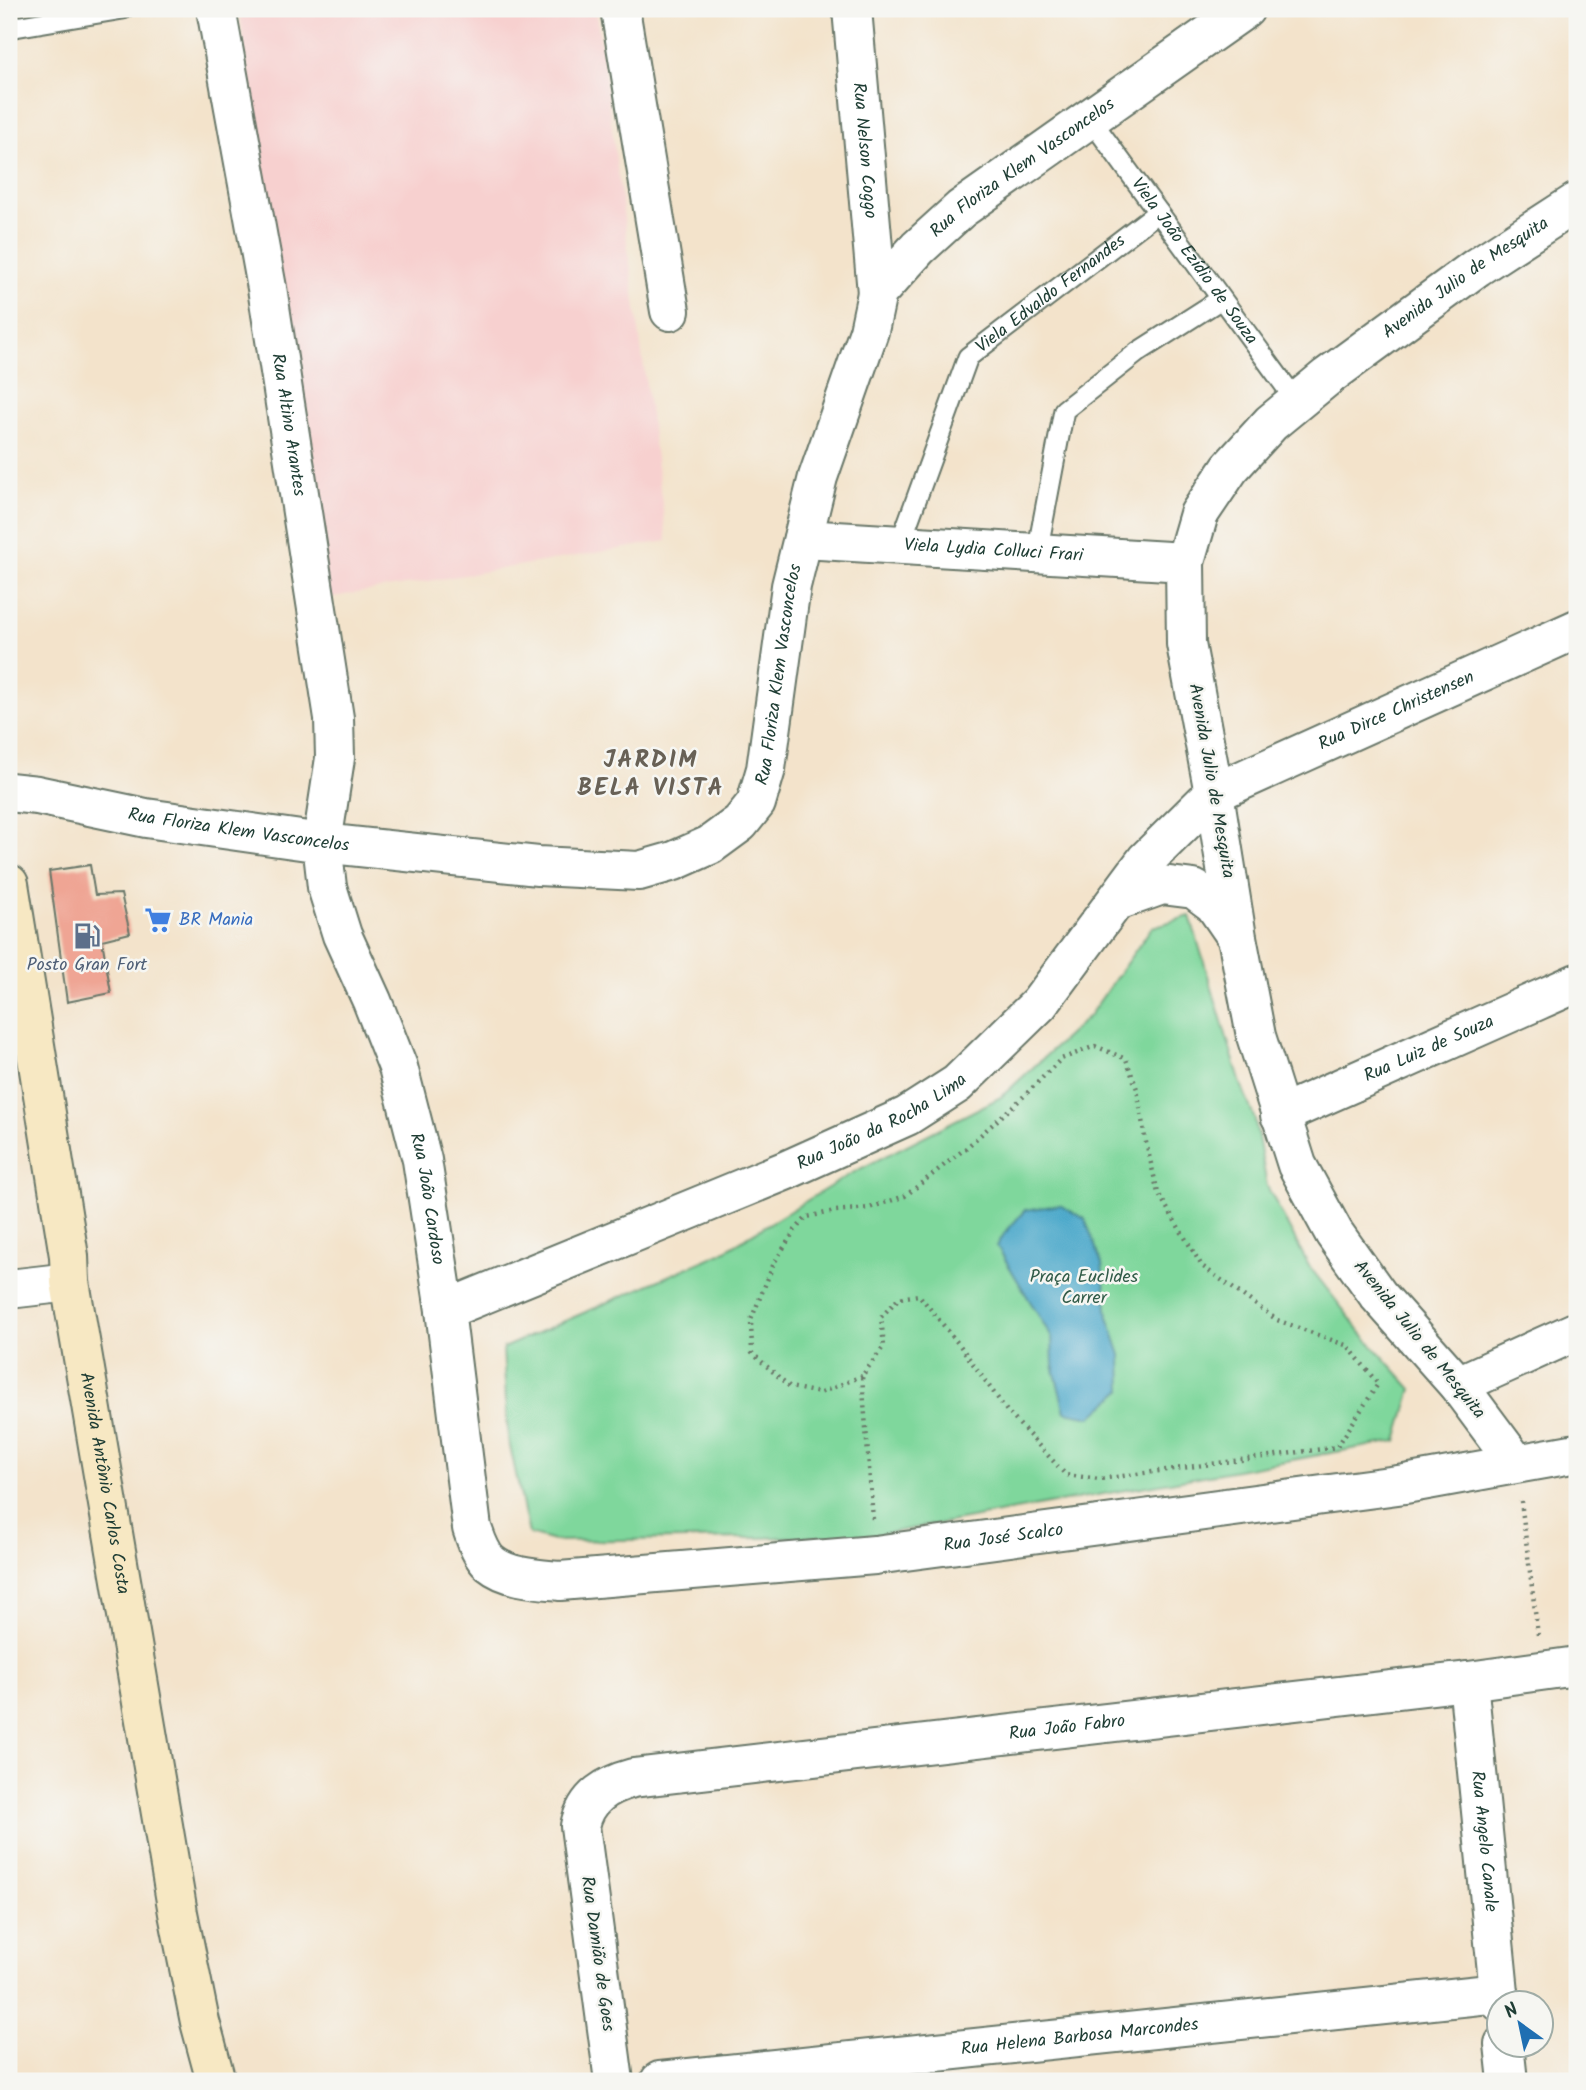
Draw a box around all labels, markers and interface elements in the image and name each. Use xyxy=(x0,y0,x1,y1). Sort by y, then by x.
street label: Rua Nelson Coggo xyxy=(844,81,885,220)
street label: Rua Floriza Klem Vasconcelos xyxy=(923,90,1121,245)
street label: Viela João Ezídio de Souza xyxy=(1123,172,1265,351)
street label: Avenida Julio de Mesquita xyxy=(1376,209,1555,346)
street label: Viela Edvaldo Fernandes xyxy=(969,227,1132,361)
street label: Rua Altino Arantes xyxy=(263,351,314,499)
street label: Viela Lydia Colluci Frari xyxy=(903,531,1085,570)
street label: Rua Floriza Klem Vasconcelos xyxy=(747,561,810,789)
street label: Rua Dirce Christensen xyxy=(1314,663,1479,759)
street label: Avenida Julio de Mesquita xyxy=(1180,681,1242,881)
district label: JARDIM BELA VISTA xyxy=(577,741,725,808)
street label: Rua Floriza Klem Vasconcelos xyxy=(125,800,351,860)
supermarket icon: BR Mania xyxy=(143,905,173,935)
place label: BR Mania xyxy=(179,906,253,935)
fuel station icon: Posto Gran Fort xyxy=(72,921,102,951)
place label: Posto Gran Fort xyxy=(27,951,148,980)
street label: Rua Luiz de Souza xyxy=(1359,1007,1499,1090)
street label: Rua João da Rocha Lima xyxy=(792,1067,974,1178)
street label: Rua João Cardoso xyxy=(401,1130,452,1267)
street label: Avenida Julio de Mesquita xyxy=(1346,1254,1492,1426)
park label: Praça Euclides Carrer xyxy=(1030,1263,1139,1313)
street label: Avenida Antônio Carlos Costa xyxy=(71,1370,138,1597)
street label: Rua José Scalco xyxy=(942,1515,1065,1560)
street label: Rua João Fabro xyxy=(1007,1706,1127,1749)
street label: Rua Angelo Canale xyxy=(1463,1769,1505,1913)
street label: Rua Damião de Goes xyxy=(572,1874,622,2034)
north arrow xyxy=(1484,1988,1554,2058)
text: N xyxy=(1499,1996,1525,2027)
street label: Rua Helena Barbosa Marcondes xyxy=(959,2010,1200,2064)

